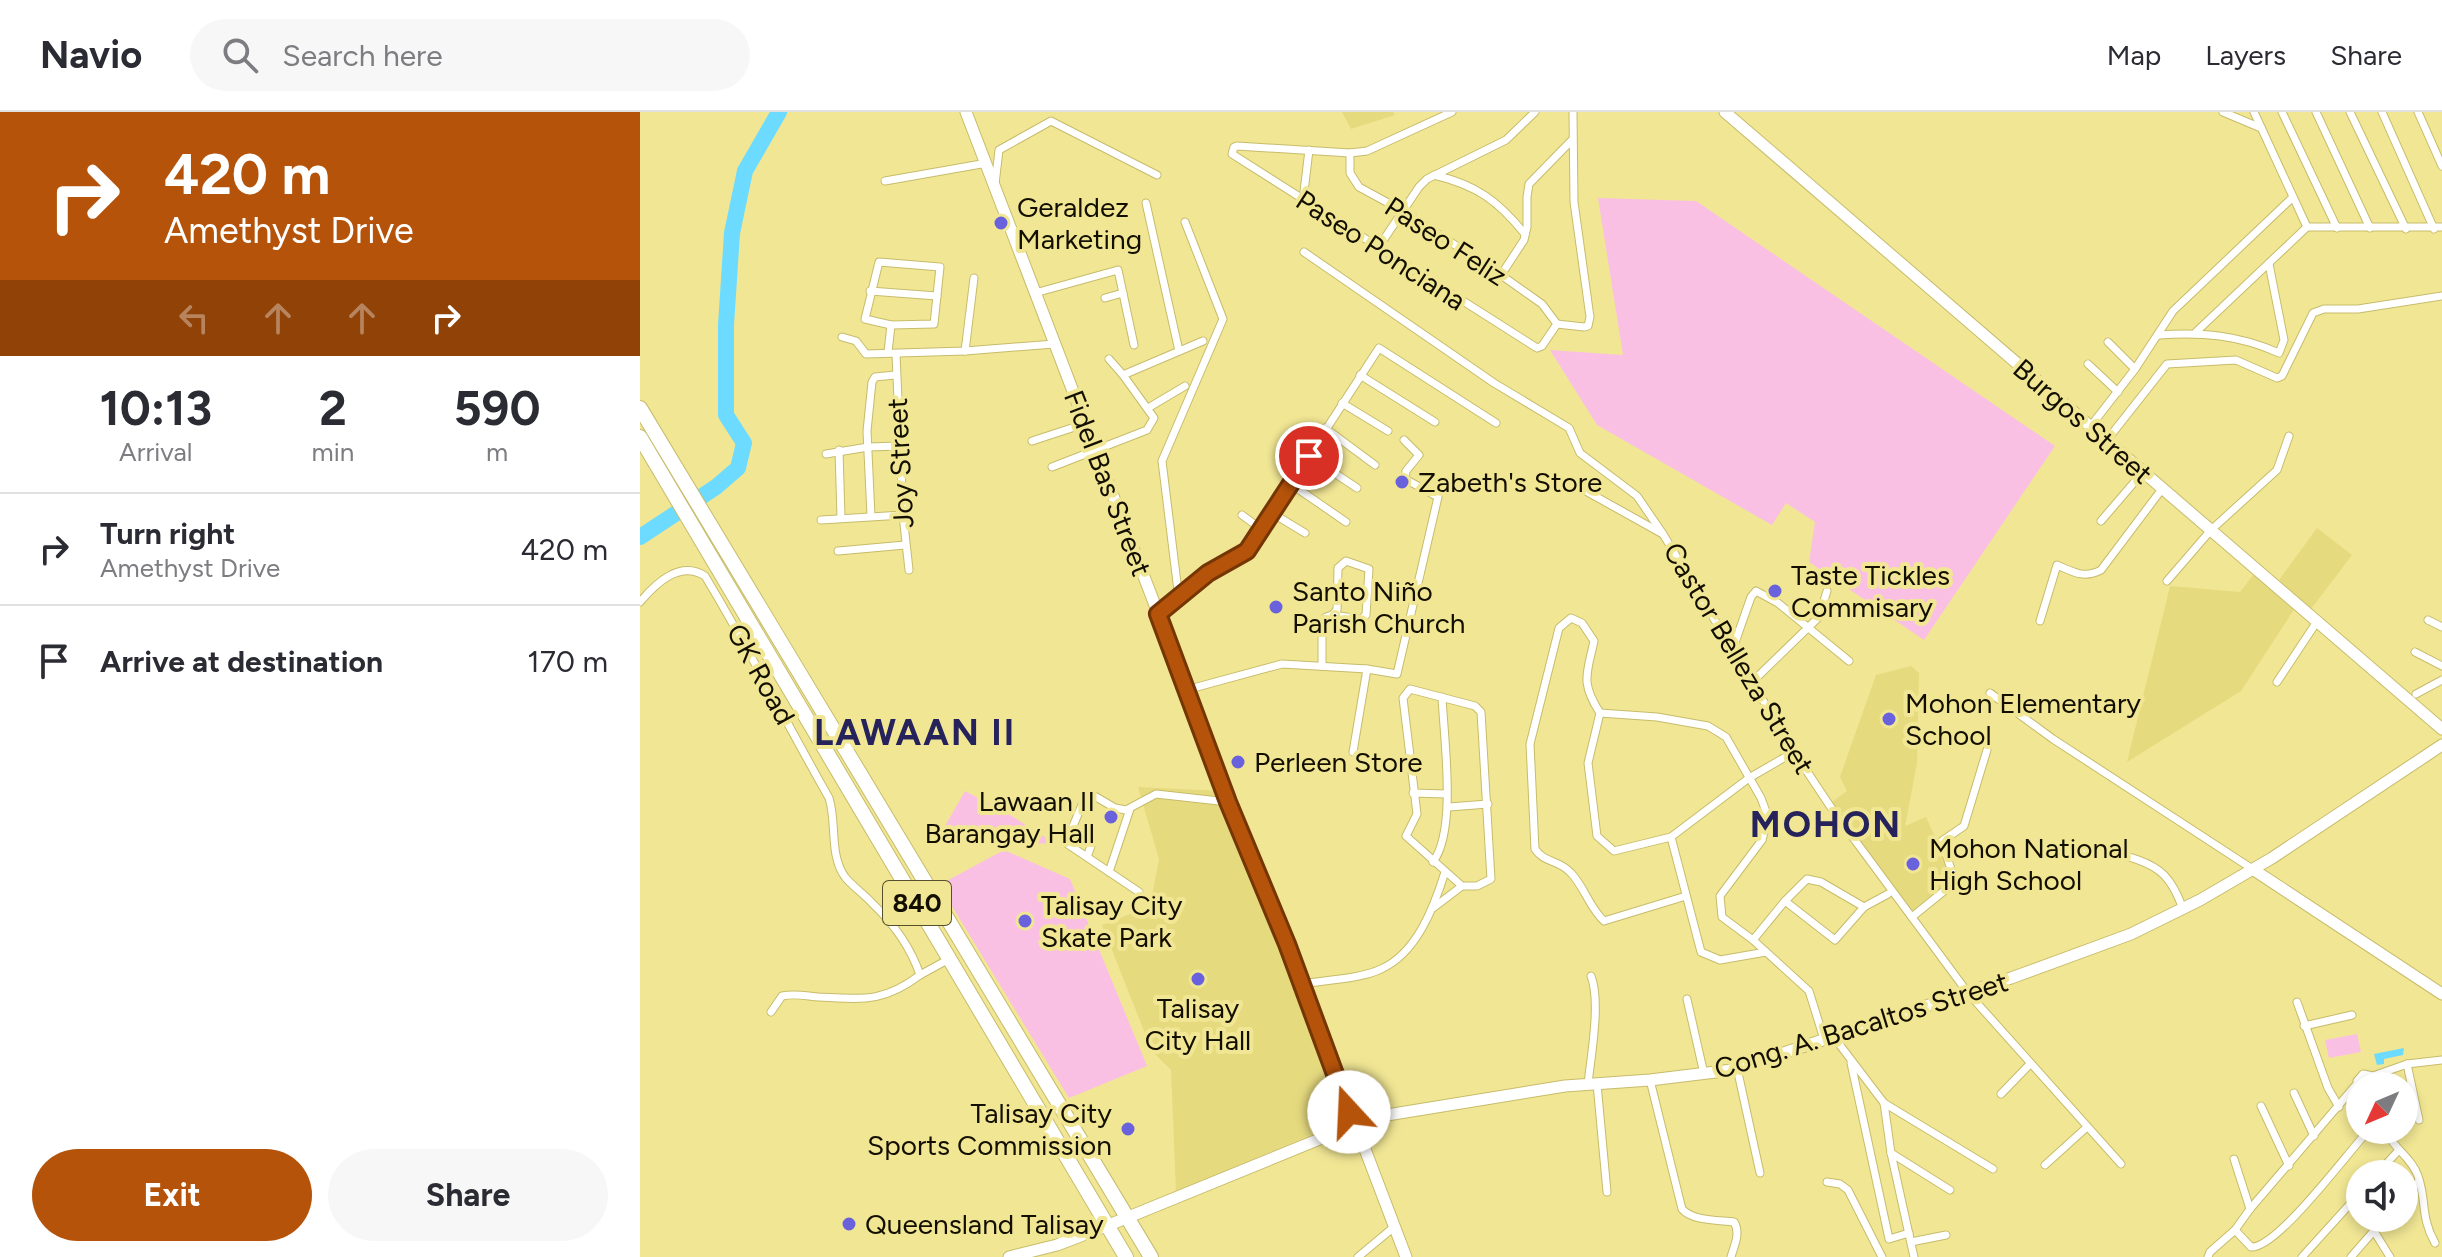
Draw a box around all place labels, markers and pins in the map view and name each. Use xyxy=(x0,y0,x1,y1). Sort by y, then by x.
place label: Geraldez Marketing xyxy=(1017,190,1142,256)
marker: Geraldez Marketing xyxy=(992,214,1010,232)
pin xyxy=(1275,422,1343,490)
place label: Zabeth's Store xyxy=(1418,465,1602,499)
marker: Zabeth's Store xyxy=(1393,473,1411,491)
place label: Taste Tickles Commisary xyxy=(1791,558,1950,624)
place label: Santo Niño Parish Church xyxy=(1292,574,1465,640)
marker: Taste Tickles Commisary xyxy=(1766,582,1784,600)
marker: Santo Niño Parish Church xyxy=(1267,598,1285,616)
place label: Mohon Elementary School xyxy=(1905,686,2141,752)
marker: Mohon Elementary School xyxy=(1880,710,1898,728)
place label: Perleen Store xyxy=(1254,745,1423,779)
marker: Perleen Store xyxy=(1229,753,1247,771)
place label: Lawaan II Barangay Hall xyxy=(924,784,1095,850)
marker: Lawaan II Barangay Hall xyxy=(1102,808,1120,826)
place label: Mohon National High School xyxy=(1929,831,2129,897)
marker: Mohon National High School xyxy=(1904,855,1922,873)
place label: Talisay City Skate Park xyxy=(1041,888,1183,954)
marker: Talisay City Skate Park xyxy=(1016,912,1034,930)
marker: Talisay City Hall xyxy=(1189,970,1207,988)
place label: Talisay City Hall xyxy=(1145,991,1251,1057)
place label: Talisay City Sports Commission xyxy=(867,1096,1112,1162)
marker: Talisay City Sports Commission xyxy=(1119,1120,1137,1138)
place label: Queensland Talisay xyxy=(865,1207,1104,1241)
marker: Queensland Talisay xyxy=(840,1215,858,1233)

